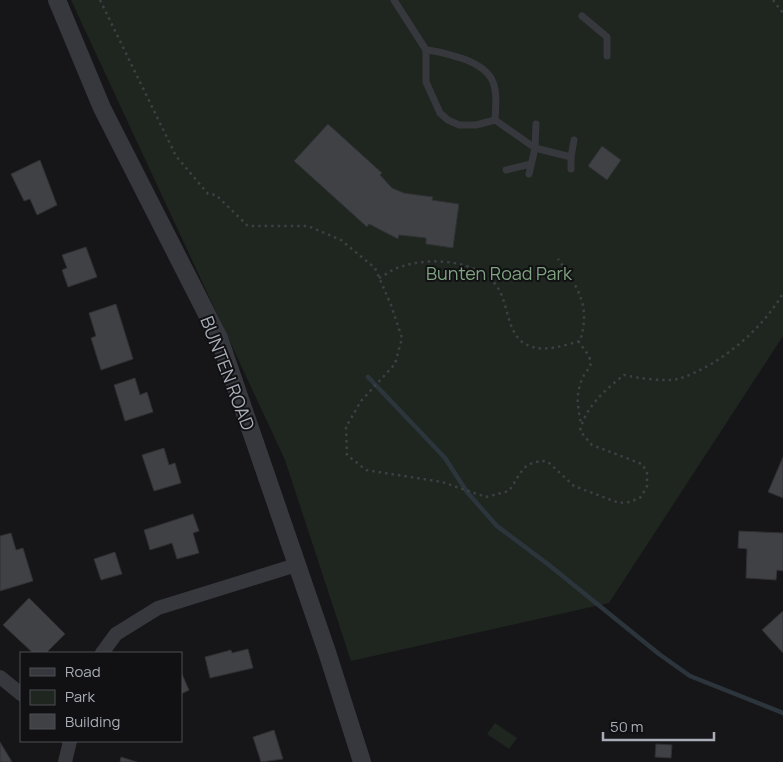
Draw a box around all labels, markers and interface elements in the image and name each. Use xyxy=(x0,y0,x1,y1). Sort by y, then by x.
park label: Bunten Road Park xyxy=(426,261,573,285)
street label: BUNTEN ROAD xyxy=(195,312,261,434)
legend xyxy=(20,652,182,742)
text: Road xyxy=(65,661,101,682)
text: Park xyxy=(65,686,95,707)
scale bar xyxy=(603,710,714,742)
text: Building xyxy=(65,711,120,732)
text: 50 m xyxy=(610,716,644,737)

